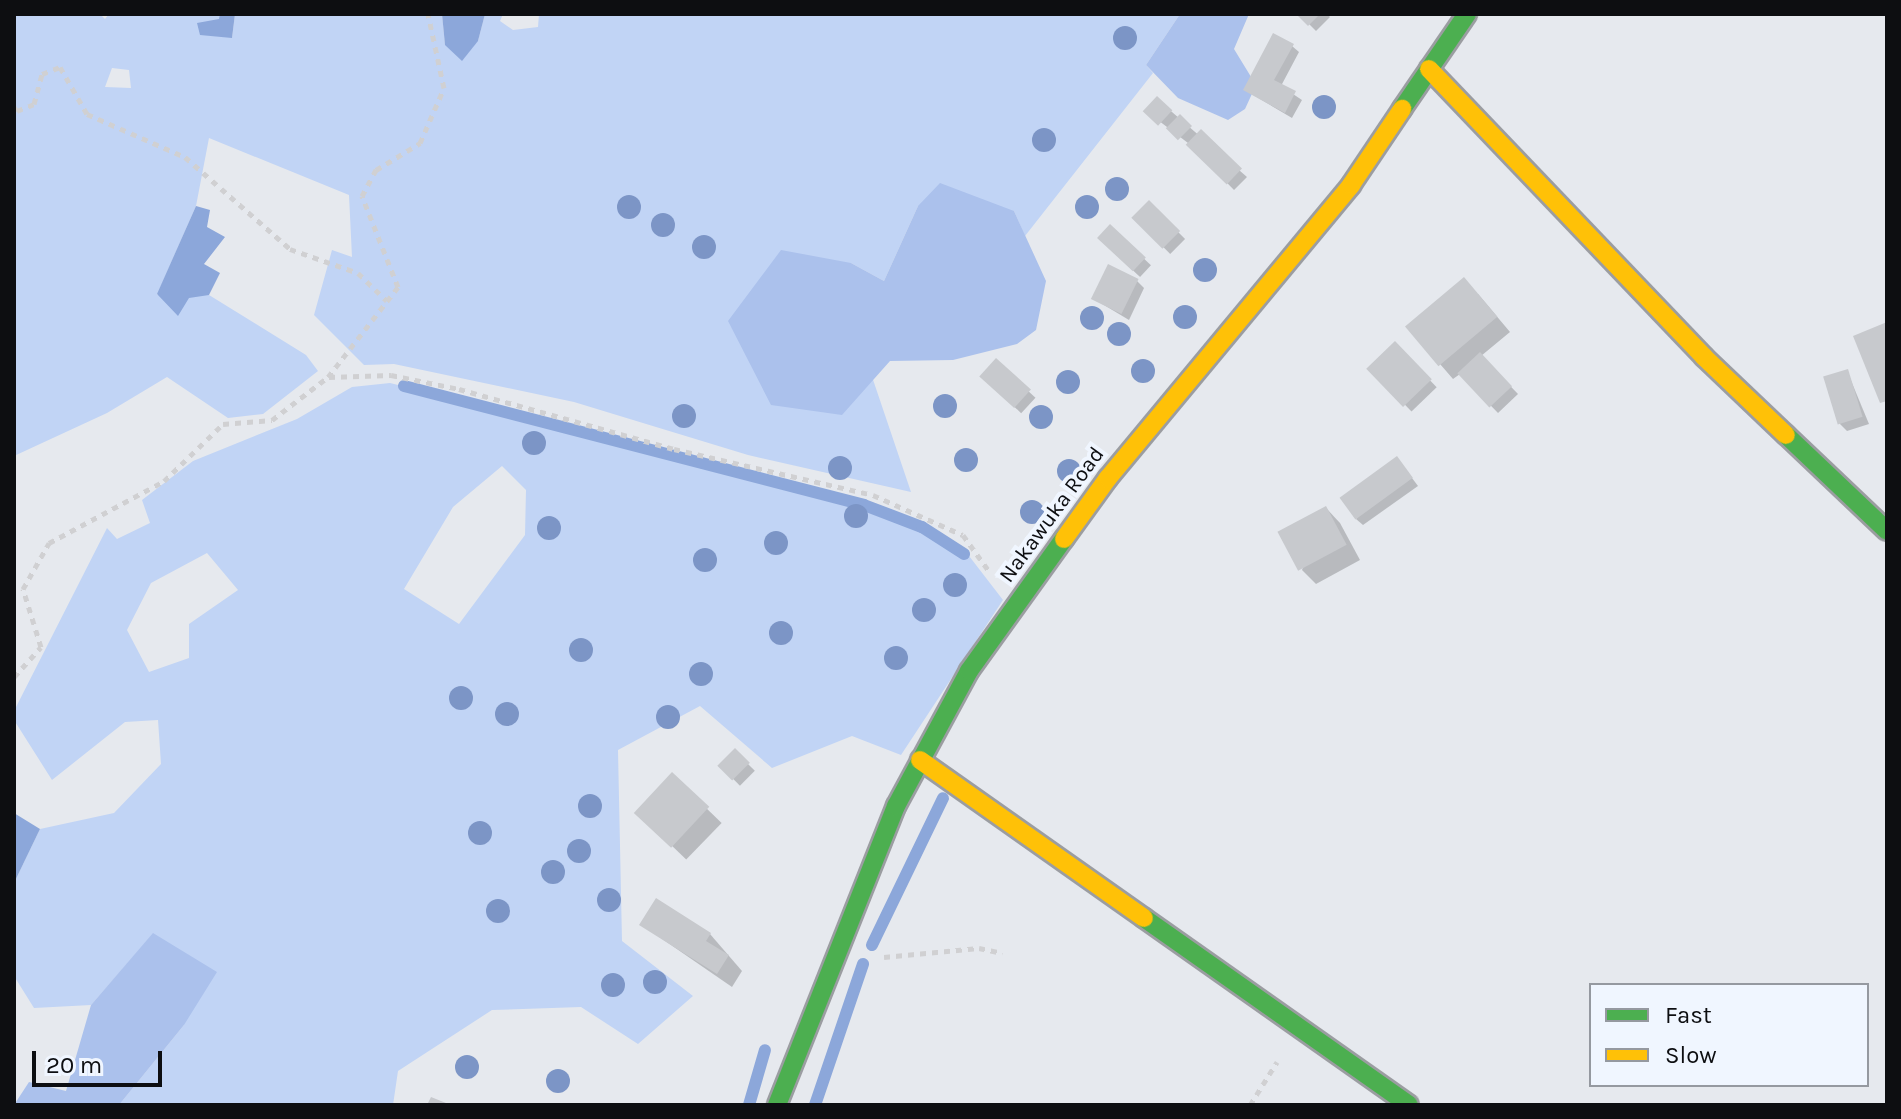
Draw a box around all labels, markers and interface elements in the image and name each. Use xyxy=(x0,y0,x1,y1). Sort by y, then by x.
street label: Nakawuka Road xyxy=(994,442,1110,588)
legend xyxy=(1589,983,1869,1087)
text: Fast xyxy=(1665,1001,1712,1029)
scale bar xyxy=(36,1035,166,1085)
text: Slow xyxy=(1665,1041,1717,1069)
text: 20 m xyxy=(46,1051,102,1079)

